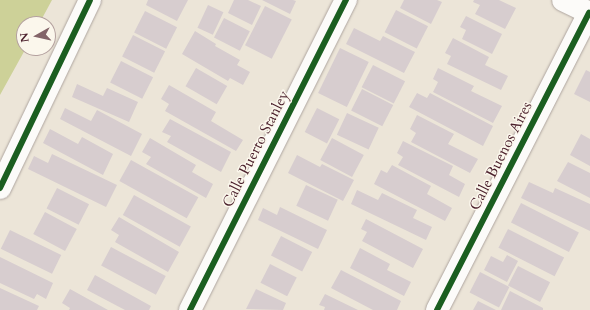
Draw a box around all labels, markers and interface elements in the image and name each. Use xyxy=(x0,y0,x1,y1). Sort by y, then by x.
north arrow xyxy=(16,16,56,56)
text: N xyxy=(17,32,33,43)
street label: Calle Puerto Stanley xyxy=(219,88,293,210)
street label: Calle Buenos Aires xyxy=(466,99,536,213)

